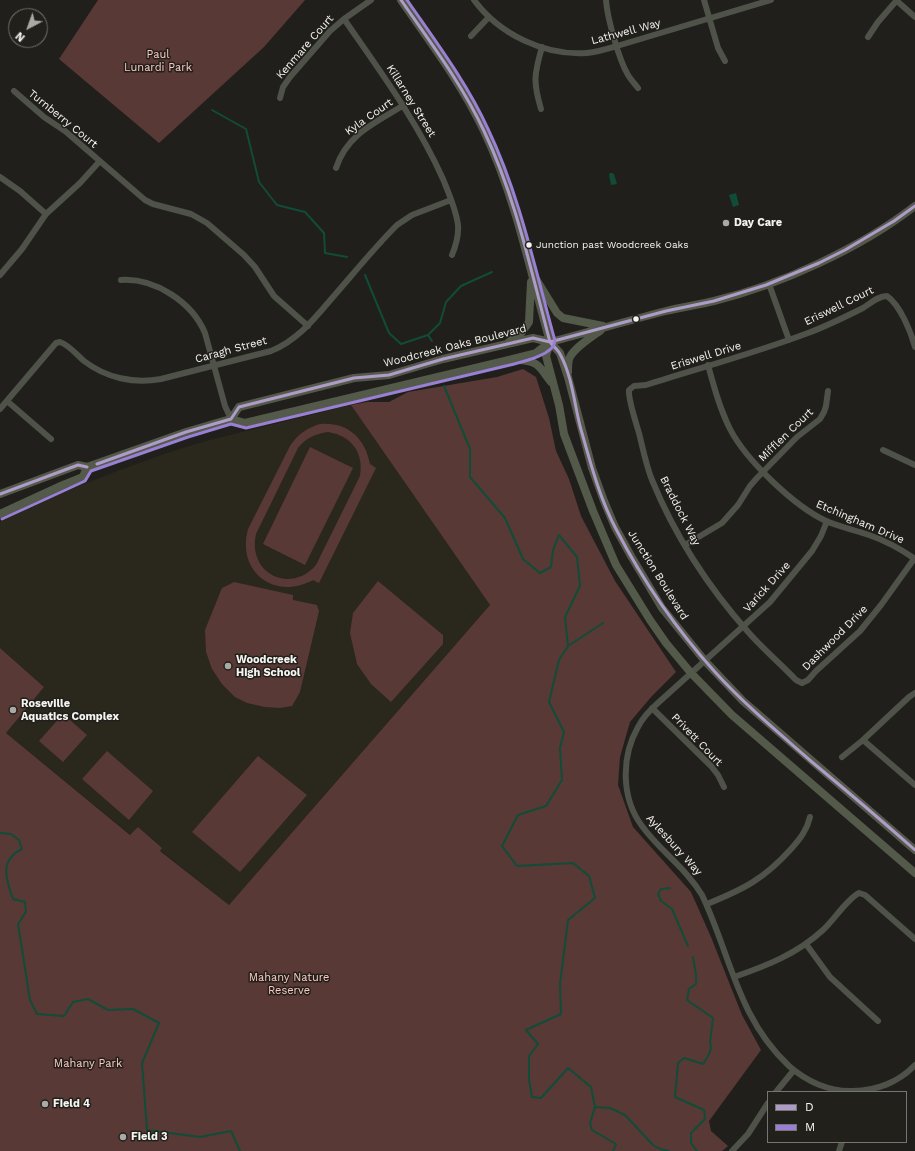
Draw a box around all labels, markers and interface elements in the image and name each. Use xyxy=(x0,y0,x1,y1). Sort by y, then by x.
north arrow xyxy=(8,8,48,48)
street label: Kenmare Court xyxy=(274,12,336,82)
street label: Lathwell Way xyxy=(590,16,662,48)
text: N xyxy=(13,29,28,44)
park label: Paul Lunardi Park xyxy=(124,48,192,74)
street label: Killarney Street xyxy=(383,62,439,140)
street label: Turnberry Court xyxy=(26,87,100,151)
street label: Kyla Court xyxy=(343,96,395,138)
place label: Day Care xyxy=(734,216,782,230)
marker: Day Care xyxy=(721,218,731,228)
place label: Junction past Woodcreek Oaks xyxy=(536,239,688,251)
marker: Junction past Woodcreek Oaks xyxy=(524,240,534,250)
street label: Eriswell Court xyxy=(802,284,876,328)
unlabelled marker xyxy=(631,314,641,324)
street label: Woodcreek Oaks Boulevard xyxy=(382,322,528,370)
street label: Caragh Street xyxy=(194,334,268,366)
street label: Eriswell Drive xyxy=(669,339,743,373)
street label: Mifflen Court xyxy=(756,406,816,464)
street label: Braddock Way xyxy=(657,474,703,548)
street label: Etchingham Drive xyxy=(814,497,906,547)
street label: Junction Boulevard xyxy=(625,528,691,622)
street label: Varick Drive xyxy=(741,559,793,615)
street label: Dashwood Drive xyxy=(800,603,870,673)
place label: Woodcreek High School xyxy=(236,653,300,679)
marker: Woodcreek High School xyxy=(223,661,233,671)
place label: Roseville Aquatics Complex xyxy=(21,697,119,723)
marker: Roseville Aquatics Complex xyxy=(8,705,18,715)
street label: Privett Court xyxy=(669,711,725,769)
street label: Aylesbury Way xyxy=(643,812,705,878)
park label: Mahany Nature Reserve xyxy=(249,971,329,997)
park label: Mahany Park xyxy=(54,1057,122,1071)
legend xyxy=(767,1091,907,1143)
place label: Field 4 xyxy=(53,1097,90,1111)
marker: Field 4 xyxy=(40,1099,50,1109)
text: D xyxy=(805,1100,814,1114)
text: M xyxy=(805,1120,815,1134)
place label: Field 3 xyxy=(131,1130,167,1144)
marker: Field 3 xyxy=(118,1132,128,1142)

